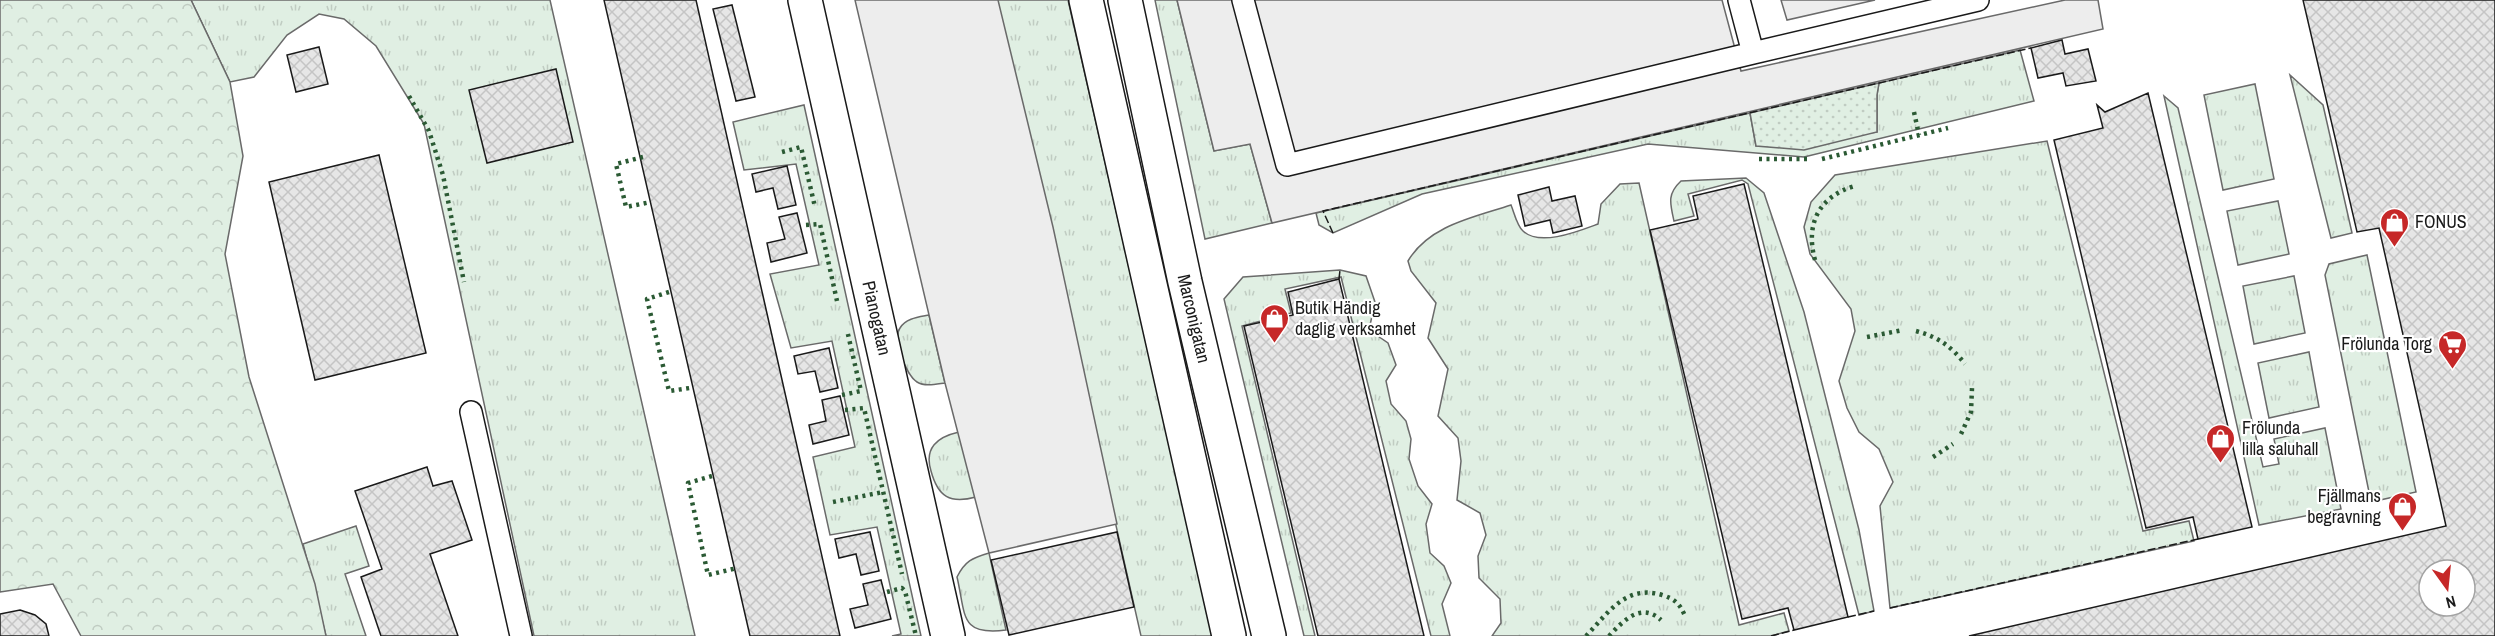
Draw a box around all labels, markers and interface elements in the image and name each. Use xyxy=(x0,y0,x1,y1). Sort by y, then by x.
shop icon: FONUS xyxy=(2378,206,2410,248)
place label: FONUS xyxy=(2415,209,2467,234)
street label: Marconigatan xyxy=(1172,272,1217,365)
street label: Pianogatan xyxy=(857,278,897,358)
place label: Butik Händig daglig verksamhet xyxy=(1295,295,1416,341)
shop icon: Butik Händig daglig verksamhet xyxy=(1258,302,1290,344)
supermarket icon: Frölunda Torg xyxy=(2437,328,2469,370)
place label: Frölunda Torg xyxy=(2341,331,2433,356)
place label: Frölunda lilla saluhall xyxy=(2242,415,2318,461)
shop icon: Frölunda lilla saluhall xyxy=(2205,422,2237,464)
place label: Fjällmans begravning xyxy=(2307,483,2382,529)
shop icon: Fjällmans begravning xyxy=(2386,490,2418,532)
north arrow xyxy=(2417,558,2477,618)
text: N xyxy=(2443,591,2458,614)

